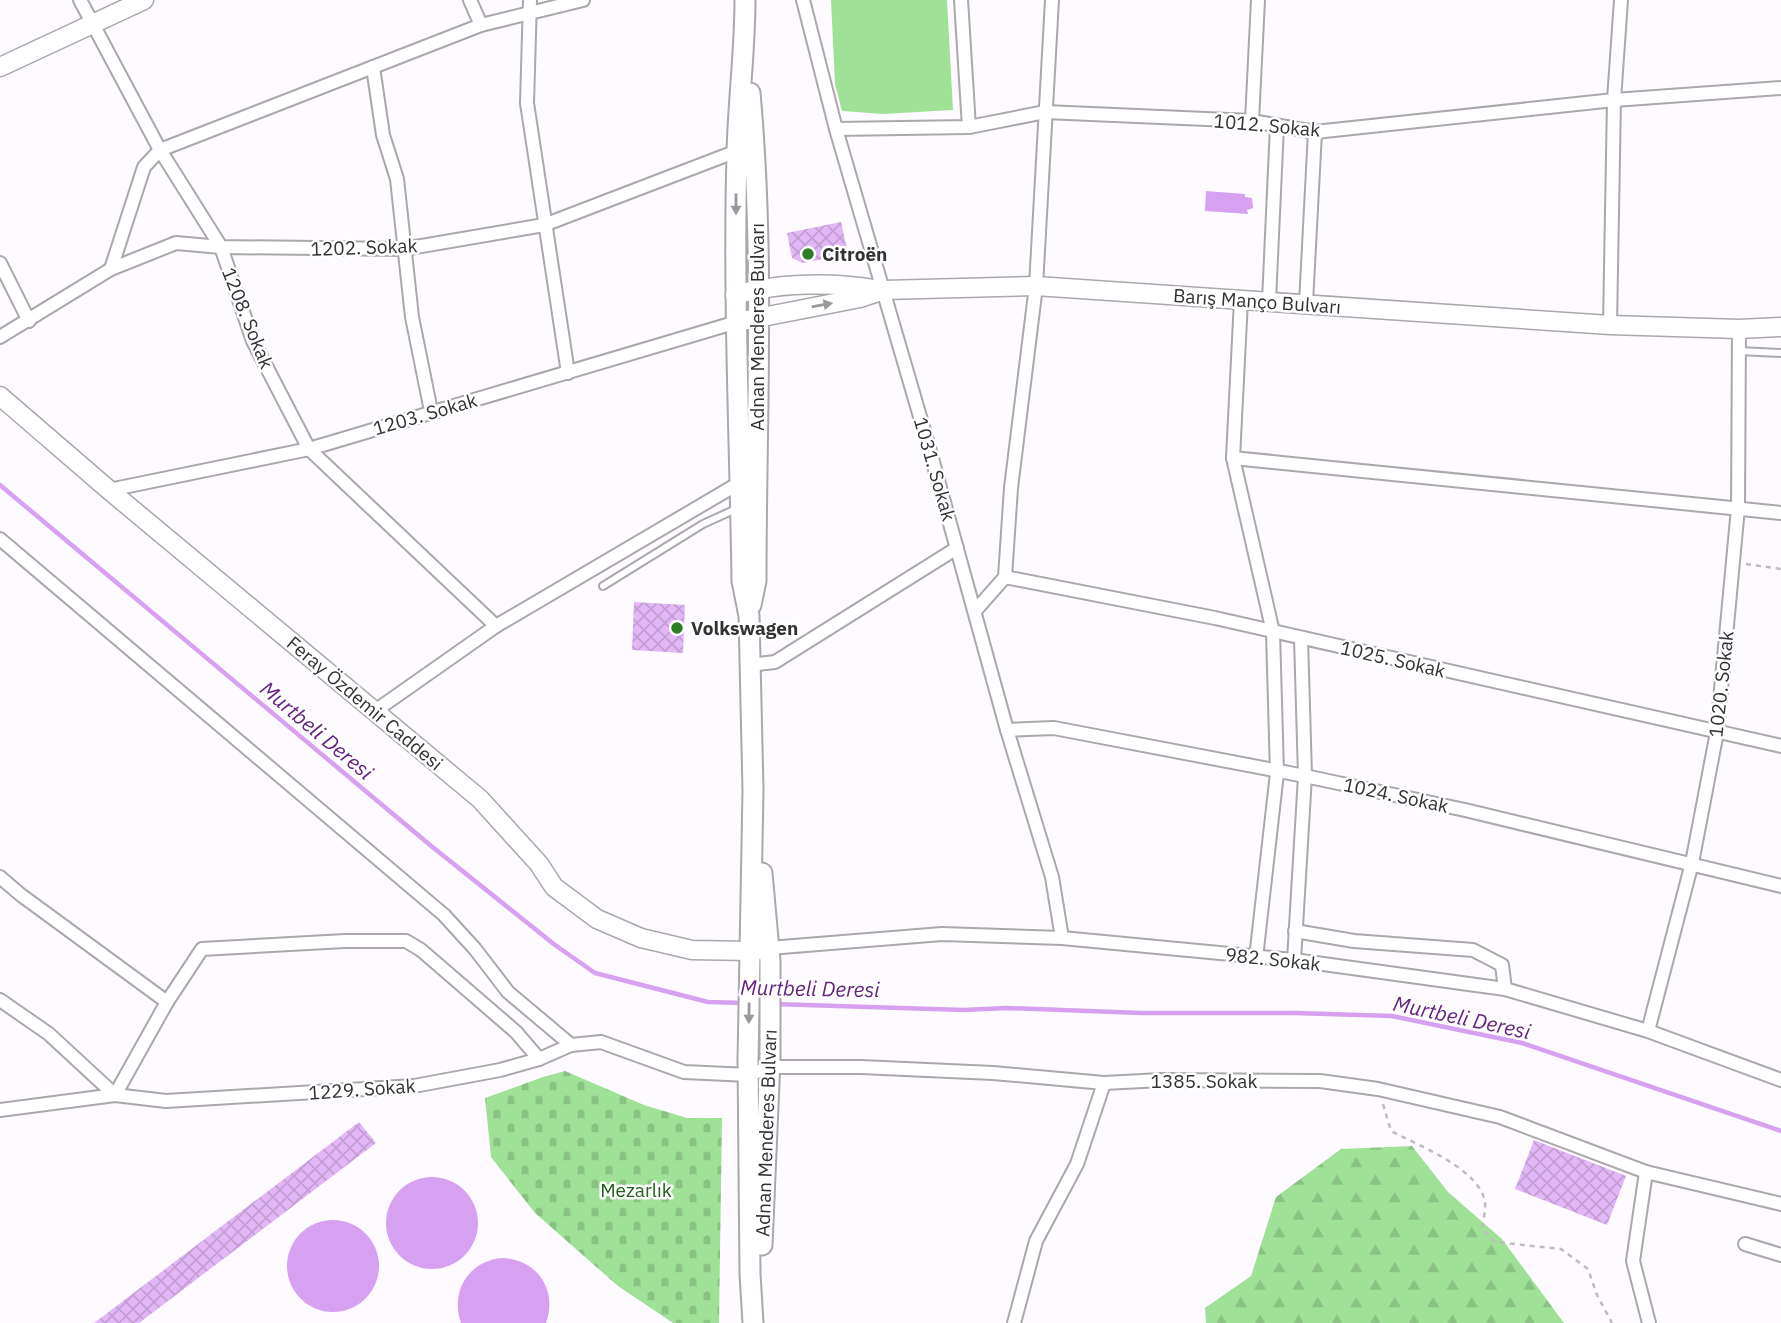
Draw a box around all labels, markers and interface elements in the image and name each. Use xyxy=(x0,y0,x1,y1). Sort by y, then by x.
street label: 1012. Sokak xyxy=(1213,108,1321,142)
one-way arrow xyxy=(730,193,742,215)
street label: Adnan Menderes Bulvarı xyxy=(745,223,769,431)
street label: 1202. Sokak xyxy=(310,233,418,261)
place label: Citroën xyxy=(822,242,887,266)
marker: Citroën xyxy=(800,246,816,262)
street label: 1208. Sokak xyxy=(217,264,279,372)
street label: Barış Manço Bulvarı xyxy=(1172,283,1342,319)
one-way arrow xyxy=(811,299,833,310)
street label: 1203. Sokak xyxy=(370,388,480,440)
street label: 1031. Sokak xyxy=(909,414,961,524)
place label: Volkswagen xyxy=(691,616,798,640)
marker: Volkswagen xyxy=(669,620,685,636)
street label: 1020. Sokak xyxy=(1703,630,1739,738)
street label: Feray Özdemir Caddesi xyxy=(282,631,448,775)
street label: 1025. Sokak xyxy=(1338,635,1448,683)
water label: Murtbeli Deresi xyxy=(255,674,380,786)
street label: 1024. Sokak xyxy=(1341,772,1451,818)
street label: 982. Sokak xyxy=(1224,942,1322,976)
water label: Murtbeli Deresi xyxy=(740,973,880,1003)
water label: Murtbeli Deresi xyxy=(1391,989,1534,1045)
one-way arrow xyxy=(743,1002,755,1024)
street label: Adnan Menderes Bulvarı xyxy=(750,1029,782,1237)
street label: 1385. Sokak xyxy=(1150,1069,1258,1093)
street label: 1229. Sokak xyxy=(308,1073,416,1105)
park label: Mezarlık xyxy=(600,1178,672,1202)

